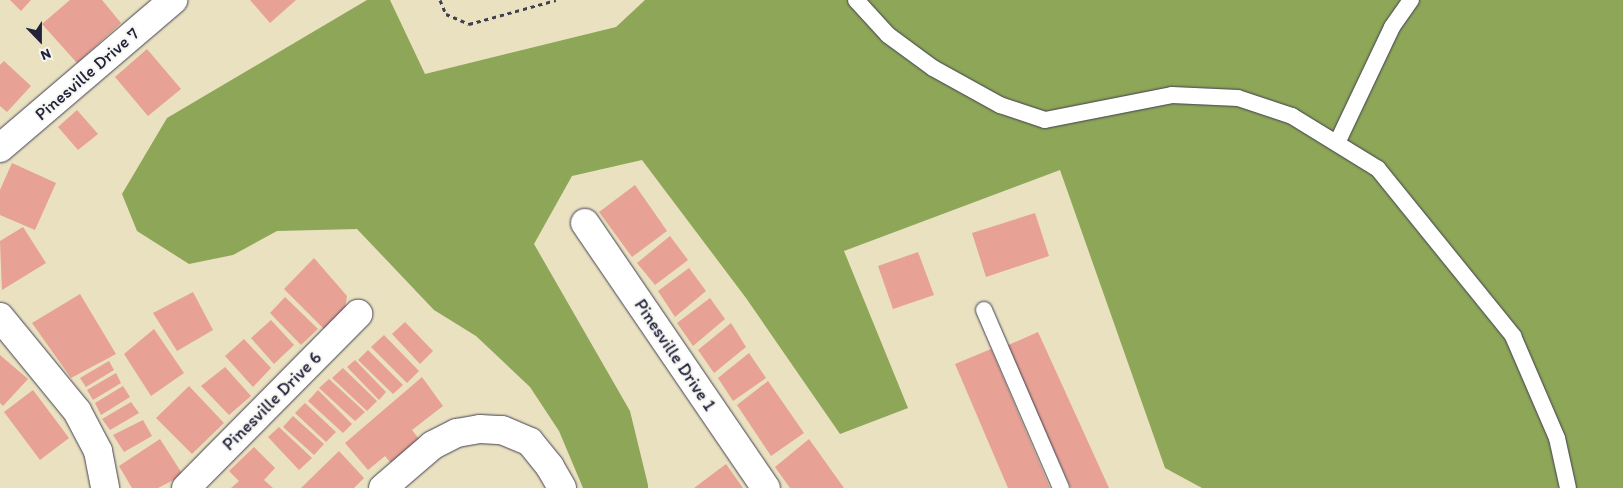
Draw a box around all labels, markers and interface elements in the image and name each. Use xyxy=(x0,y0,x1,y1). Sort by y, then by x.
north arrow xyxy=(15,15,65,65)
street label: Pinesville Drive 7 xyxy=(31,23,143,125)
text: N xyxy=(38,45,53,64)
street label: Pinesville Drive 1 xyxy=(630,295,720,415)
street label: Pinesville Drive 6 xyxy=(218,347,326,455)

